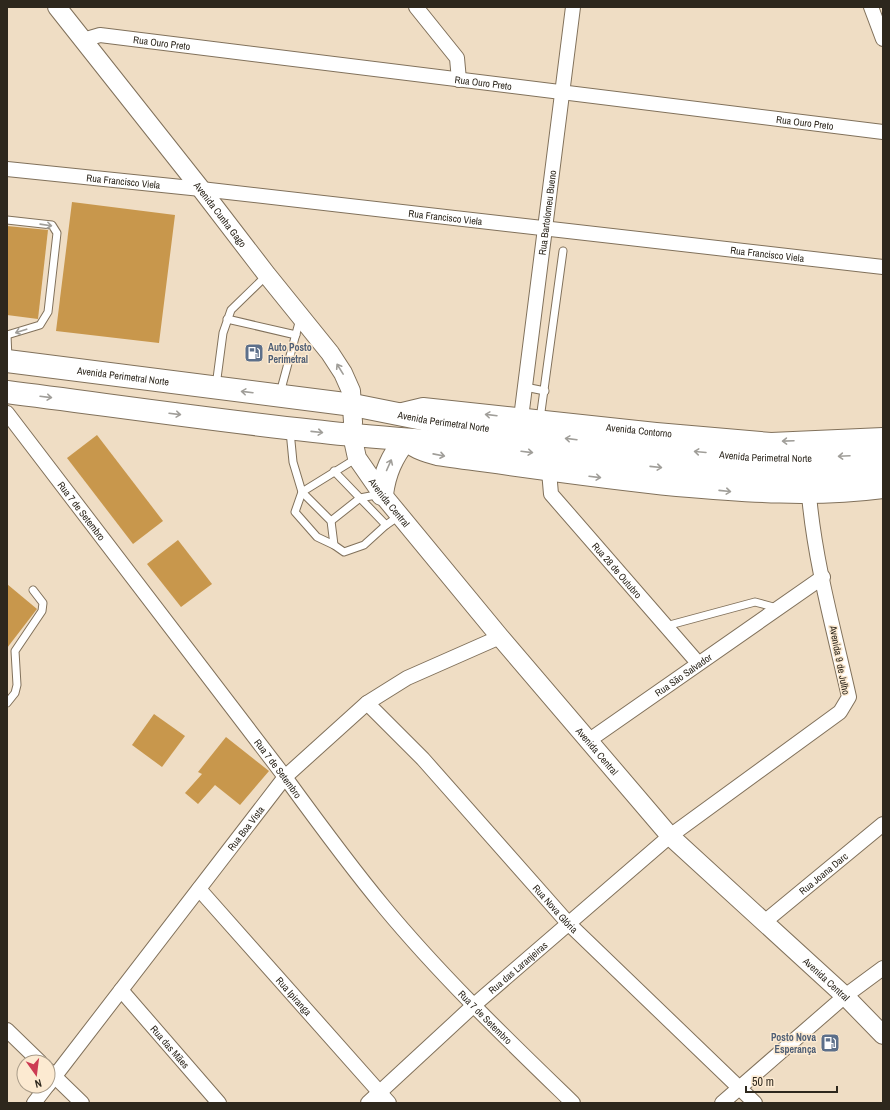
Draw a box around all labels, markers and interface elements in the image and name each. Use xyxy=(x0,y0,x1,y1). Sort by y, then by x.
street label: Rua Ouro Preto xyxy=(132,33,192,53)
street label: Rua Ouro Preto xyxy=(454,73,513,93)
street label: Rua Ouro Preto xyxy=(776,113,835,133)
street label: Rua Bartolomeu Bueno xyxy=(536,169,559,256)
street label: Rua Francisco Viela xyxy=(86,171,161,192)
street label: Avenida Cunha Gago xyxy=(190,179,249,250)
street label: Rua Francisco Viela xyxy=(408,207,483,228)
one-way arrow xyxy=(39,221,52,229)
street label: Rua Francisco Viela xyxy=(730,244,805,265)
one-way arrow xyxy=(15,328,28,335)
place label: Auto Posto Perimetral xyxy=(268,341,312,366)
fuel station icon: Auto Posto Perimetral xyxy=(243,342,265,364)
street label: Avenida Perimetral Norte xyxy=(75,364,170,389)
one-way arrow xyxy=(336,364,344,375)
one-way arrow xyxy=(241,388,254,396)
one-way arrow xyxy=(39,393,52,401)
street label: Avenida Perimetral Norte xyxy=(396,408,491,435)
one-way arrow xyxy=(168,410,181,418)
one-way arrow xyxy=(485,411,498,419)
street label: Avenida Contorno xyxy=(604,421,673,440)
one-way arrow xyxy=(310,428,323,435)
one-way arrow xyxy=(565,435,578,442)
one-way arrow xyxy=(782,437,795,445)
one-way arrow xyxy=(520,448,533,456)
street label: Avenida Perimetral Norte xyxy=(718,448,813,465)
one-way arrow xyxy=(694,449,707,456)
one-way arrow xyxy=(432,452,445,460)
one-way arrow xyxy=(838,452,851,460)
one-way arrow xyxy=(386,459,393,471)
one-way arrow xyxy=(649,464,662,471)
one-way arrow xyxy=(588,473,601,481)
street label: Avenida Central xyxy=(365,475,413,530)
street label: Rua 7 de Setembro xyxy=(54,479,108,544)
one-way arrow xyxy=(718,488,731,495)
street label: Rua 28 de Outubro xyxy=(589,540,645,601)
street label: Avenida 9 de Julho xyxy=(826,623,853,696)
street label: Rua São Salvador xyxy=(652,650,715,699)
street label: Avenida Central xyxy=(572,724,621,778)
street label: Rua 7 de Setembro xyxy=(251,736,305,801)
street label: Rua Boa Vista xyxy=(225,803,267,853)
street label: Rua Joana Darc xyxy=(796,850,850,898)
street label: Rua Nova Glória xyxy=(530,882,581,936)
street label: Rua das Laranjeiras xyxy=(486,939,550,997)
street label: Avenida Central xyxy=(799,954,852,1004)
street label: Rua Ipiranga xyxy=(273,974,314,1019)
street label: Rua 7 de Setembro xyxy=(455,987,515,1047)
street label: Rua das Mães xyxy=(148,1023,192,1071)
place label: Posto Nova Esperança xyxy=(771,1031,816,1056)
fuel station icon: Posto Nova Esperança xyxy=(819,1032,841,1054)
north arrow xyxy=(16,1054,56,1094)
scale bar xyxy=(746,1068,837,1094)
text: 50 m xyxy=(752,1074,774,1090)
text: N xyxy=(34,1076,43,1091)

